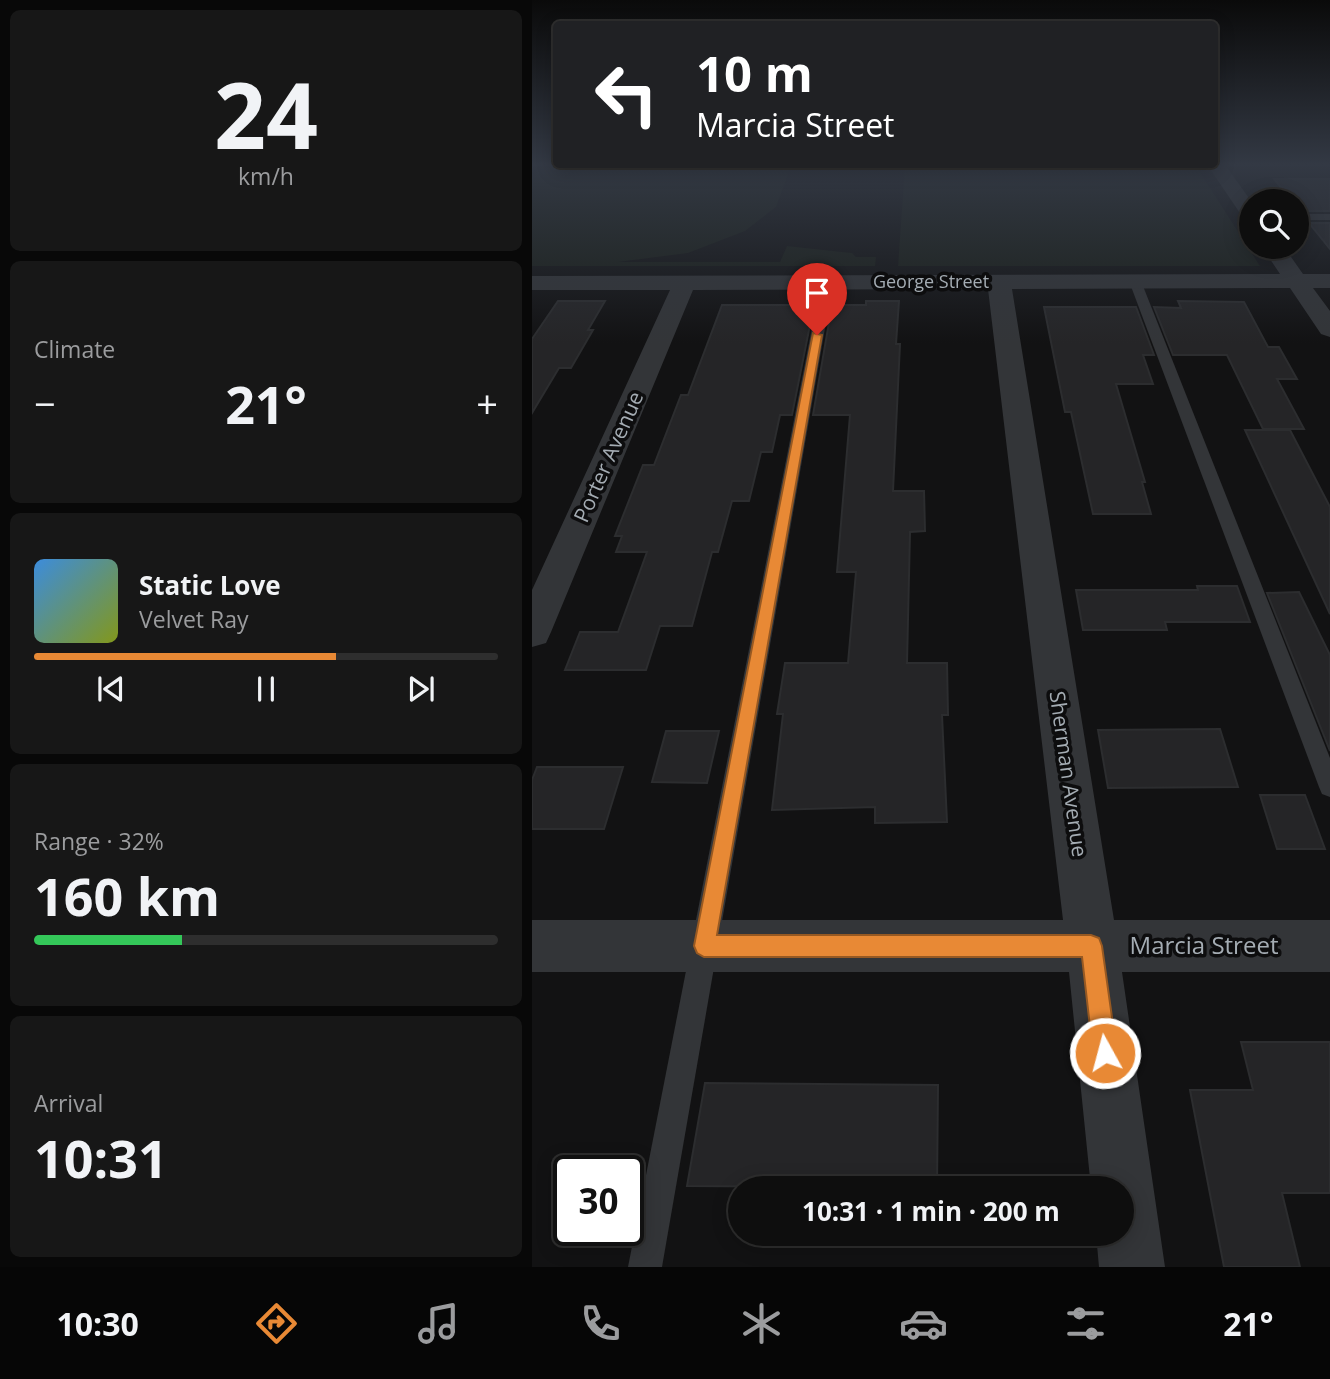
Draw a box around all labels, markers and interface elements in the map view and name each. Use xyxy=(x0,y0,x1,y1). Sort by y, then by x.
text: 10 m xyxy=(696,40,813,106)
icon: left xyxy=(581,49,672,140)
text: 24 xyxy=(214,52,318,176)
text: Marcia Street xyxy=(696,103,895,146)
text: km/h xyxy=(238,160,294,192)
map controls xyxy=(1239,189,1309,259)
button: search xyxy=(1239,189,1309,259)
pin xyxy=(787,263,847,335)
street label: George Street xyxy=(873,269,989,293)
icon: arrive xyxy=(798,274,836,312)
text: Climate xyxy=(34,333,115,365)
text: 21° xyxy=(225,368,307,439)
text: − xyxy=(34,377,56,429)
text: + xyxy=(476,377,498,429)
street label: Porter Avenue xyxy=(567,387,649,526)
text: Static Love xyxy=(139,567,281,603)
text: Velvet Ray xyxy=(139,603,249,635)
icon: previous xyxy=(92,670,130,708)
icon: pause xyxy=(247,670,285,708)
icon: next xyxy=(402,670,440,708)
street label: Sherman Avenue xyxy=(1043,689,1094,859)
text: Range · 32% xyxy=(34,825,164,857)
text: 160 km xyxy=(34,860,220,931)
street label: Marcia Street xyxy=(1130,928,1278,961)
position arrow xyxy=(1068,1016,1142,1090)
text: Arrival xyxy=(34,1087,103,1119)
text: 10:31 xyxy=(34,1122,168,1193)
speed limit sign: 30 xyxy=(553,1155,644,1246)
text: 10:31 · 1 min · 200 m xyxy=(802,1193,1060,1229)
icon: directions xyxy=(252,1299,301,1348)
icon: music xyxy=(414,1299,463,1348)
icon: phone xyxy=(576,1299,625,1348)
icon: climate xyxy=(737,1299,786,1348)
icon: car xyxy=(899,1299,948,1348)
icon: filters xyxy=(1061,1299,1110,1348)
text: 10:30 xyxy=(56,1302,139,1345)
text: 21° xyxy=(1223,1302,1274,1345)

